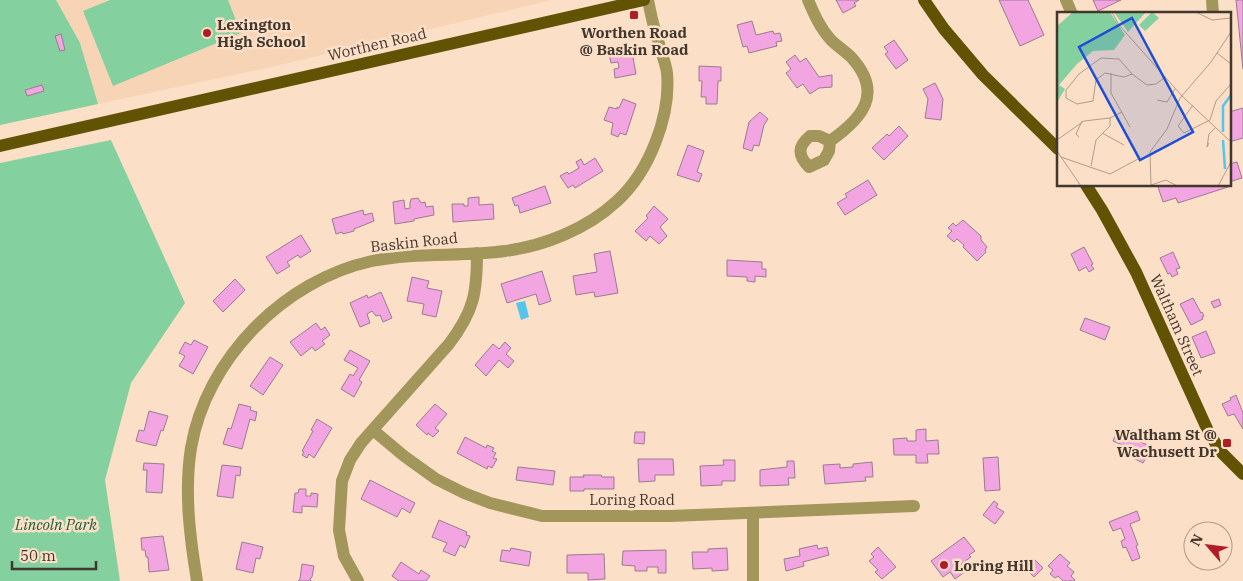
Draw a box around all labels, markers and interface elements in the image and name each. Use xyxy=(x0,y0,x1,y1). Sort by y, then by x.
marker: Worthen Road @ Baskin Road xyxy=(628,9,640,21)
inset map xyxy=(1057,12,1230,186)
place label: Lexington High School xyxy=(217,15,306,51)
street label: Worthen Road xyxy=(326,23,428,65)
place label: Worthen Road @ Baskin Road xyxy=(579,23,689,59)
marker: Lexington High School xyxy=(201,27,213,39)
street label: Baskin Road xyxy=(369,228,459,256)
street label: Waltham Street xyxy=(1146,271,1208,379)
place label: Waltham St @ Wachusett Dr xyxy=(1115,425,1218,461)
marker: Waltham St @ Wachusett Dr xyxy=(1221,437,1233,449)
street label: Loring Road xyxy=(589,490,675,509)
park label: Lincoln Park xyxy=(14,515,97,534)
north arrow xyxy=(1183,521,1233,571)
text: N xyxy=(1186,531,1207,549)
scale bar xyxy=(12,538,96,570)
text: 50 m xyxy=(20,546,56,565)
place label: Loring Hill xyxy=(954,556,1034,575)
marker: Loring Hill xyxy=(938,559,950,571)

